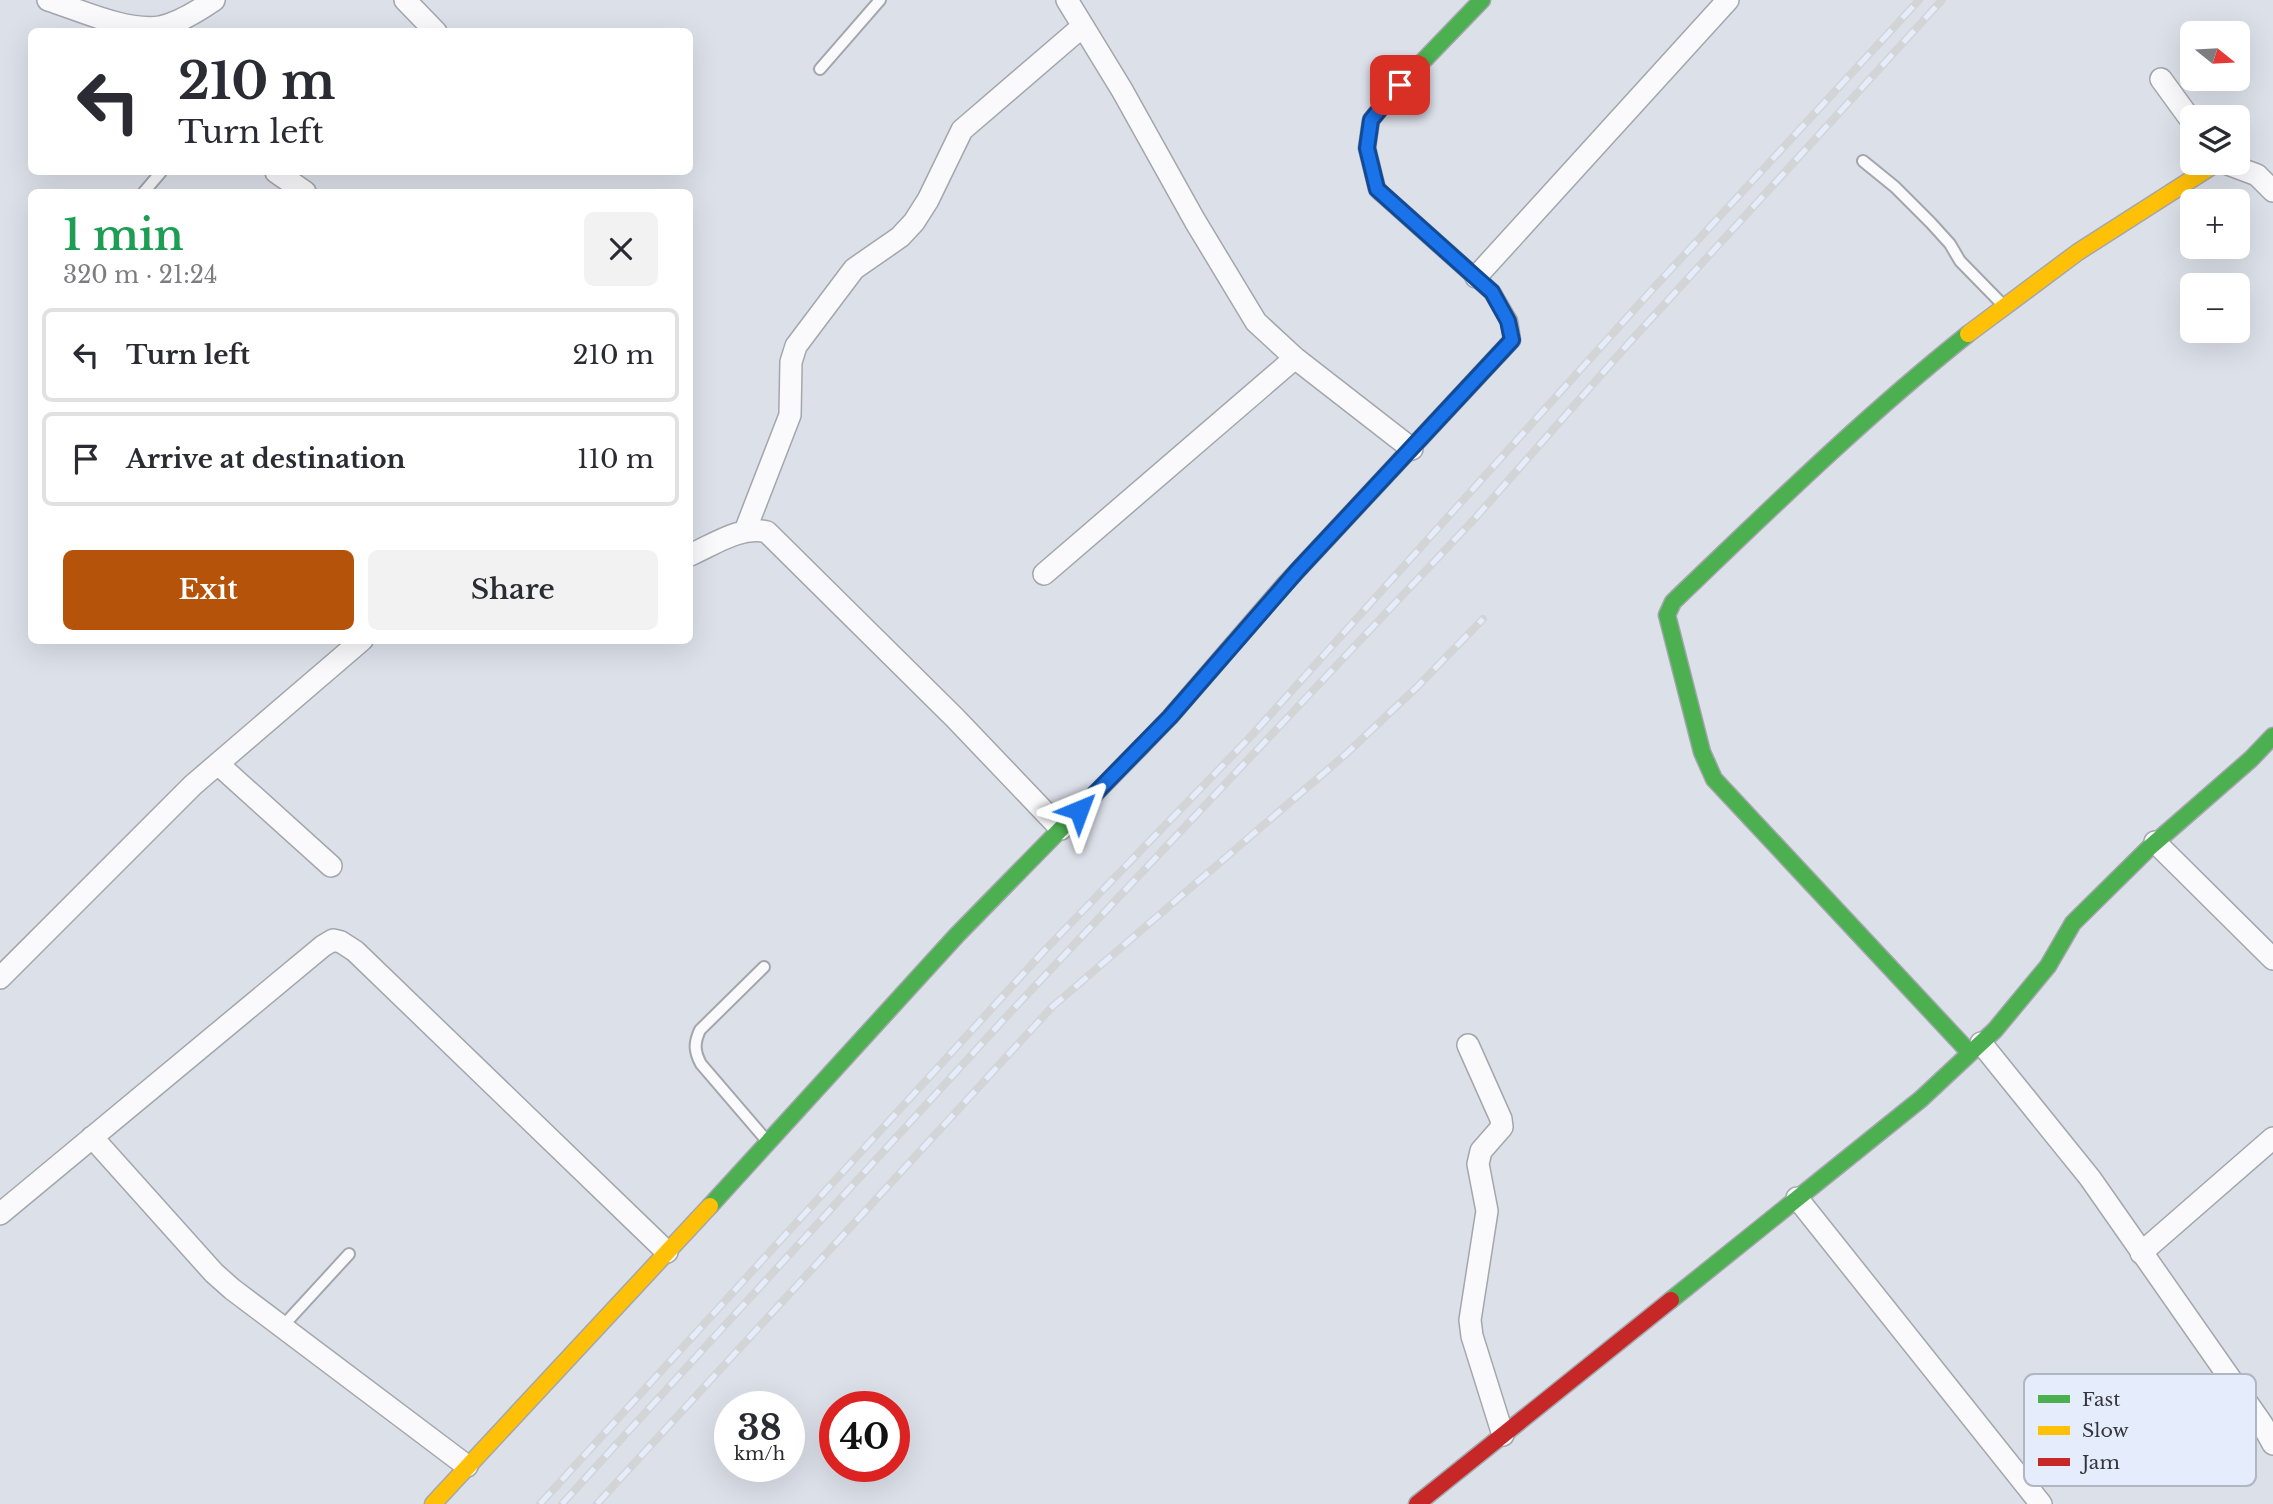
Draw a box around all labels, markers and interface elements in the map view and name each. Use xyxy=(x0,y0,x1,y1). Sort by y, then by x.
north arrow xyxy=(2180,21,2250,91)
map controls xyxy=(2180,21,2250,343)
text: 210 m xyxy=(178,51,336,112)
pin xyxy=(1370,55,1430,115)
icon: left xyxy=(63,56,154,147)
icon: arrive xyxy=(1381,66,1419,104)
button: layers xyxy=(2180,105,2250,175)
text: Turn left xyxy=(178,112,324,152)
button: + xyxy=(2180,189,2250,259)
text: 1 min xyxy=(63,209,184,261)
button: close xyxy=(584,212,658,286)
text: 320 m · 21:24 xyxy=(63,261,217,289)
button: − xyxy=(2180,273,2250,343)
icon: left xyxy=(67,336,105,374)
text: Turn left xyxy=(126,339,250,371)
text: 210 m xyxy=(572,339,654,371)
icon: arrive xyxy=(67,440,105,478)
text: Arrive at destination xyxy=(126,443,406,475)
text: 110 m xyxy=(577,443,654,475)
button: Exit xyxy=(63,550,354,630)
button: Share xyxy=(368,550,658,630)
position arrow xyxy=(1042,773,1116,847)
legend xyxy=(2024,1374,2256,1486)
text: Fast xyxy=(2082,1388,2121,1411)
speed limit sign: 40 xyxy=(819,1391,910,1482)
text: 38 xyxy=(737,1406,782,1449)
text: Slow xyxy=(2082,1419,2129,1442)
text: km/h xyxy=(734,1443,785,1465)
text: Jam xyxy=(2079,1451,2120,1474)

